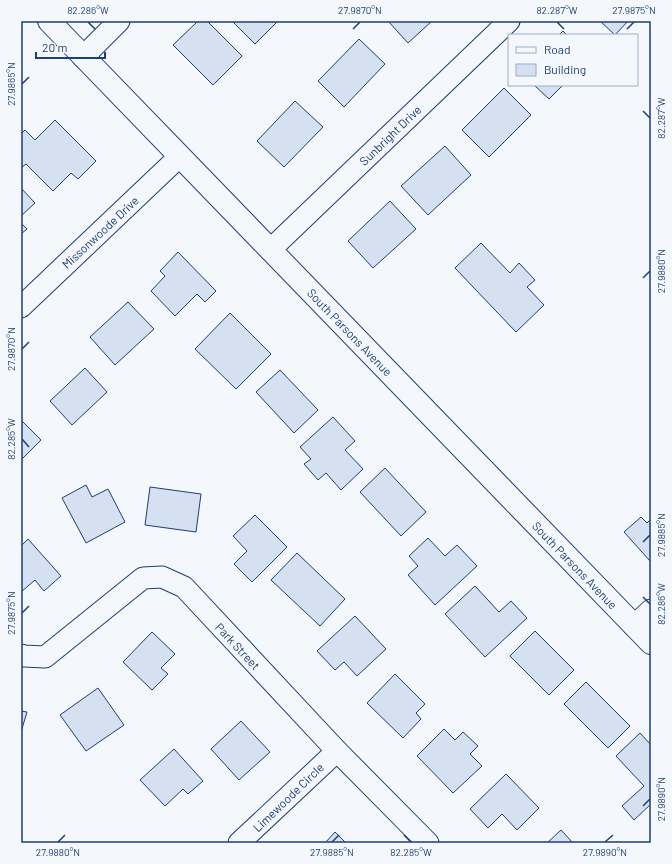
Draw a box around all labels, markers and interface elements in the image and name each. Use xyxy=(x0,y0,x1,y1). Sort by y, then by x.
text: 82.286°W xyxy=(67,4,109,16)
text: 27.9870°N xyxy=(338,4,382,16)
text: 82.287°W xyxy=(536,4,578,16)
text: 27.9875°N xyxy=(612,4,656,16)
scale bar xyxy=(36,34,105,60)
legend xyxy=(508,34,638,86)
text: 20 m xyxy=(42,40,68,54)
text: Road xyxy=(544,42,571,56)
text: 27.9865°N xyxy=(5,62,17,106)
text: Building xyxy=(544,62,586,76)
text: 82.287°W xyxy=(655,97,667,139)
street label: Sunbright Drive xyxy=(356,102,424,168)
street label: Missonwoode Drive xyxy=(59,193,141,271)
text: 27.9880°N xyxy=(655,249,667,293)
street label: South Parsons Avenue xyxy=(305,285,395,379)
text: 27.9870°N xyxy=(5,327,17,371)
text: 82.285°W xyxy=(5,418,17,460)
text: 27.9885°N xyxy=(655,513,667,557)
street label: South Parsons Avenue xyxy=(530,518,620,612)
text: 82.286°W xyxy=(655,583,667,625)
text: 27.9875°N xyxy=(5,591,17,635)
street label: Park Street xyxy=(213,620,263,672)
street label: Limewoode Circle xyxy=(250,760,326,834)
text: 27.9890°N xyxy=(655,777,667,821)
text: 27.9880°N xyxy=(36,846,80,858)
text: 27.9885°N xyxy=(310,846,354,858)
text: 82.285°W xyxy=(390,846,432,858)
text: 27.9890°N xyxy=(583,846,627,858)

